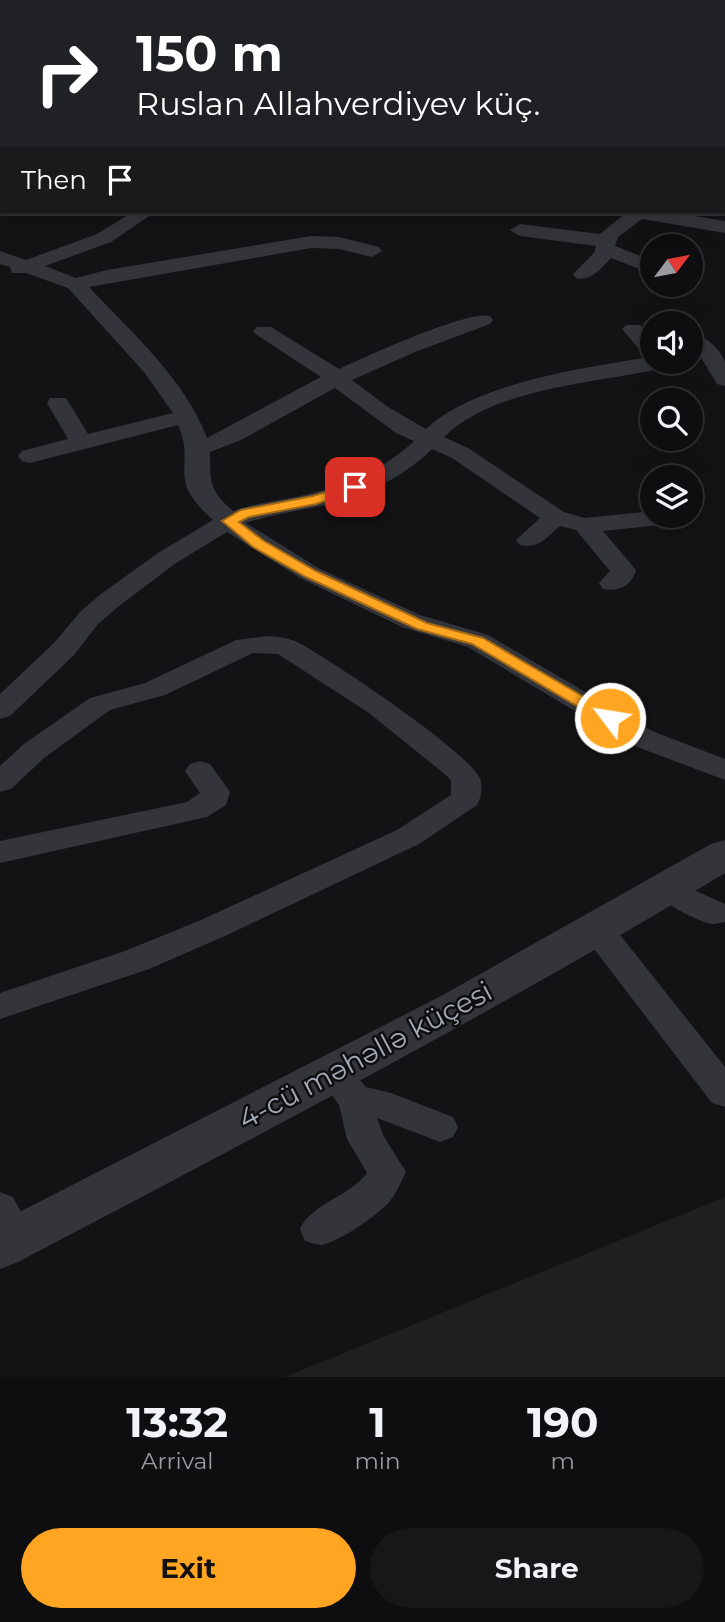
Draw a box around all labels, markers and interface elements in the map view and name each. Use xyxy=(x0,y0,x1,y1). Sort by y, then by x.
text: 150 m xyxy=(136,24,283,83)
icon: right xyxy=(21,28,112,119)
text: Ruslan Allahverdiyev küç. xyxy=(136,84,540,123)
icon: arrive xyxy=(101,161,139,199)
text: Then xyxy=(21,164,87,196)
north arrow xyxy=(640,234,704,298)
map controls xyxy=(640,234,703,528)
button: sound xyxy=(640,311,703,374)
button: search xyxy=(640,388,703,451)
pin xyxy=(325,457,385,517)
button: layers xyxy=(640,465,703,528)
icon: arrive xyxy=(336,468,374,506)
position arrow xyxy=(573,681,647,755)
street label: 4-cü məhəllə küçesi xyxy=(232,974,498,1136)
text: 13:32 xyxy=(126,1396,228,1448)
text: 1 xyxy=(369,1396,386,1448)
text: 190 xyxy=(527,1396,599,1448)
text: Arrival xyxy=(141,1447,213,1475)
text: min xyxy=(354,1447,401,1475)
text: m xyxy=(551,1447,575,1475)
button: Exit xyxy=(21,1528,356,1608)
button: Share xyxy=(370,1528,704,1608)

